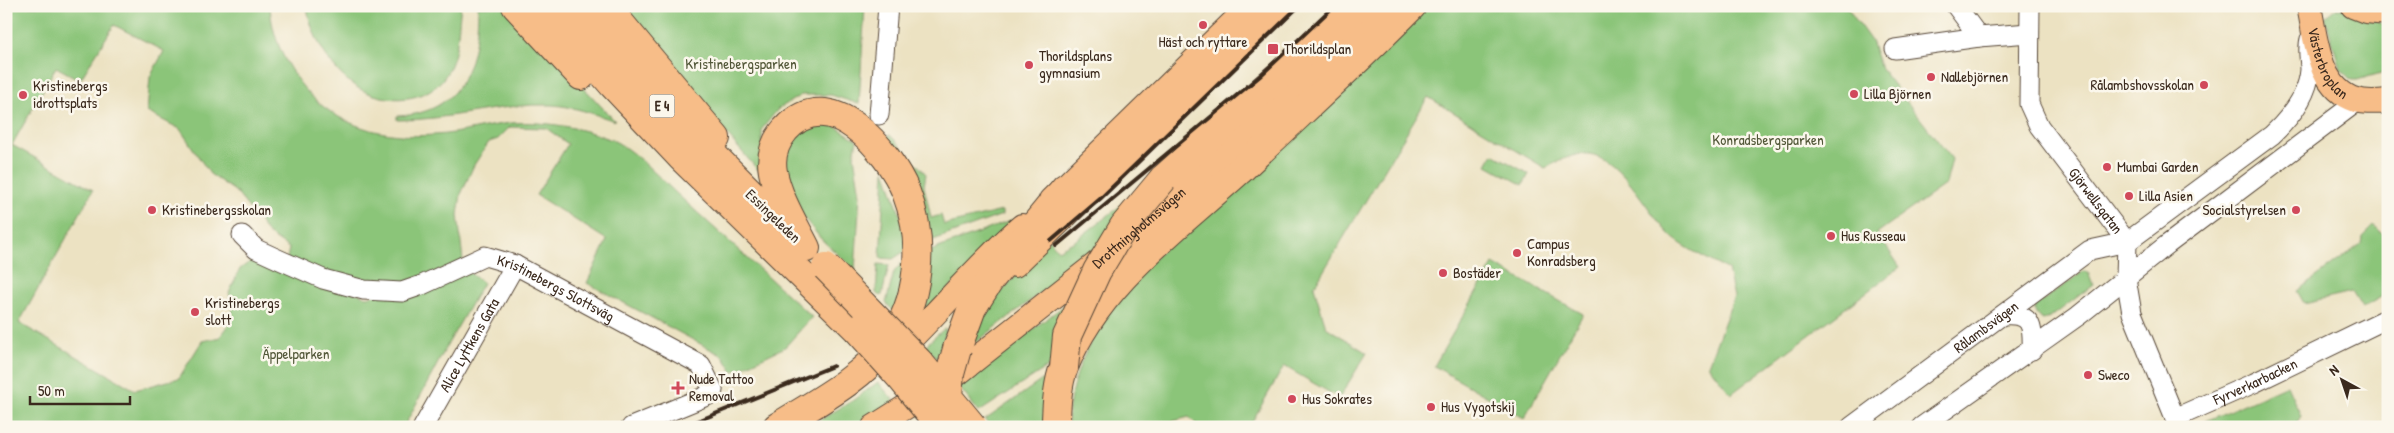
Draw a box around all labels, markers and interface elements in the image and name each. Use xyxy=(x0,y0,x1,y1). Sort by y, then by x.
marker: Häst och ryttare xyxy=(1197,19,1209,31)
street label: Västerbroplan xyxy=(2303,26,2353,104)
place label: Häst och ryttare xyxy=(1159,31,1248,52)
place label: Thorildsplan xyxy=(1284,38,1351,59)
marker: Thorildsplan xyxy=(1266,42,1280,56)
place label: Thorildsplans gymnasium xyxy=(1039,45,1112,83)
park label: Kristinebergsparken xyxy=(685,53,797,74)
marker: Thorildsplans gymnasium xyxy=(1023,59,1035,71)
place label: Nallebjörnen xyxy=(1941,66,2009,87)
marker: Nallebjörnen xyxy=(1925,71,1937,83)
place label: Rålambshovsskolan xyxy=(2090,74,2194,95)
place label: Kristinebergs idrottsplats xyxy=(33,75,108,113)
marker: Rålambshovsskolan xyxy=(2198,79,2210,91)
place label: Lilla Björnen xyxy=(1864,83,1931,104)
marker: Lilla Björnen xyxy=(1848,88,1860,100)
marker: Kristinebergs idrottsplats xyxy=(17,89,29,101)
road number: E 4 xyxy=(650,94,674,118)
park label: Konradsbergsparken xyxy=(1712,129,1824,150)
place label: Mumbai Garden xyxy=(2117,156,2199,177)
marker: Mumbai Garden xyxy=(2101,161,2113,173)
street label: Gjörwellsgatan xyxy=(2064,163,2128,238)
street label: Drottningholmsvägen xyxy=(1087,181,1190,273)
street label: Essingeleden xyxy=(741,184,806,247)
place label: Lilla Asien xyxy=(2139,185,2193,206)
marker: Lilla Asien xyxy=(2123,190,2135,202)
place label: Kristinebergsskolan xyxy=(162,199,271,220)
place label: Socialstyrelsen xyxy=(2202,199,2286,220)
marker: Kristinebergsskolan xyxy=(146,204,158,216)
marker: Socialstyrelsen xyxy=(2290,204,2302,216)
place label: Hus Russeau xyxy=(1841,225,1905,246)
marker: Hus Russeau xyxy=(1825,230,1837,242)
place label: Campus Konradsberg xyxy=(1527,233,1596,271)
marker: Campus Konradsberg xyxy=(1511,247,1523,259)
street label: Kristinebergs Slottsväg xyxy=(495,249,618,327)
place label: Bostäder xyxy=(1453,262,1501,283)
marker: Bostäder xyxy=(1437,267,1449,279)
place label: Kristinebergs slott xyxy=(205,292,280,330)
street label: Alice Lyttkens Gata xyxy=(434,294,504,396)
street label: Rålambsvägen xyxy=(1949,295,2023,358)
marker: Kristinebergs slott xyxy=(189,306,201,318)
park label: Äppelparken xyxy=(262,343,330,364)
street label: Fyrverkarbacken xyxy=(2209,353,2301,410)
north arrow xyxy=(2316,356,2366,406)
text: N xyxy=(2324,360,2343,379)
place label: Sweco xyxy=(2098,364,2130,385)
place label: Nude Tattoo Removal xyxy=(689,368,754,406)
marker: Sweco xyxy=(2082,369,2094,381)
scale bar xyxy=(30,373,130,405)
text: 50 m xyxy=(38,380,65,401)
marker: Nude Tattoo Removal xyxy=(671,381,685,395)
place label: Hus Sokrates xyxy=(1302,388,1372,409)
marker: Hus Sokrates xyxy=(1286,393,1298,405)
place label: Hus Vygotskij xyxy=(1441,396,1515,417)
marker: Hus Vygotskij xyxy=(1425,401,1437,413)

